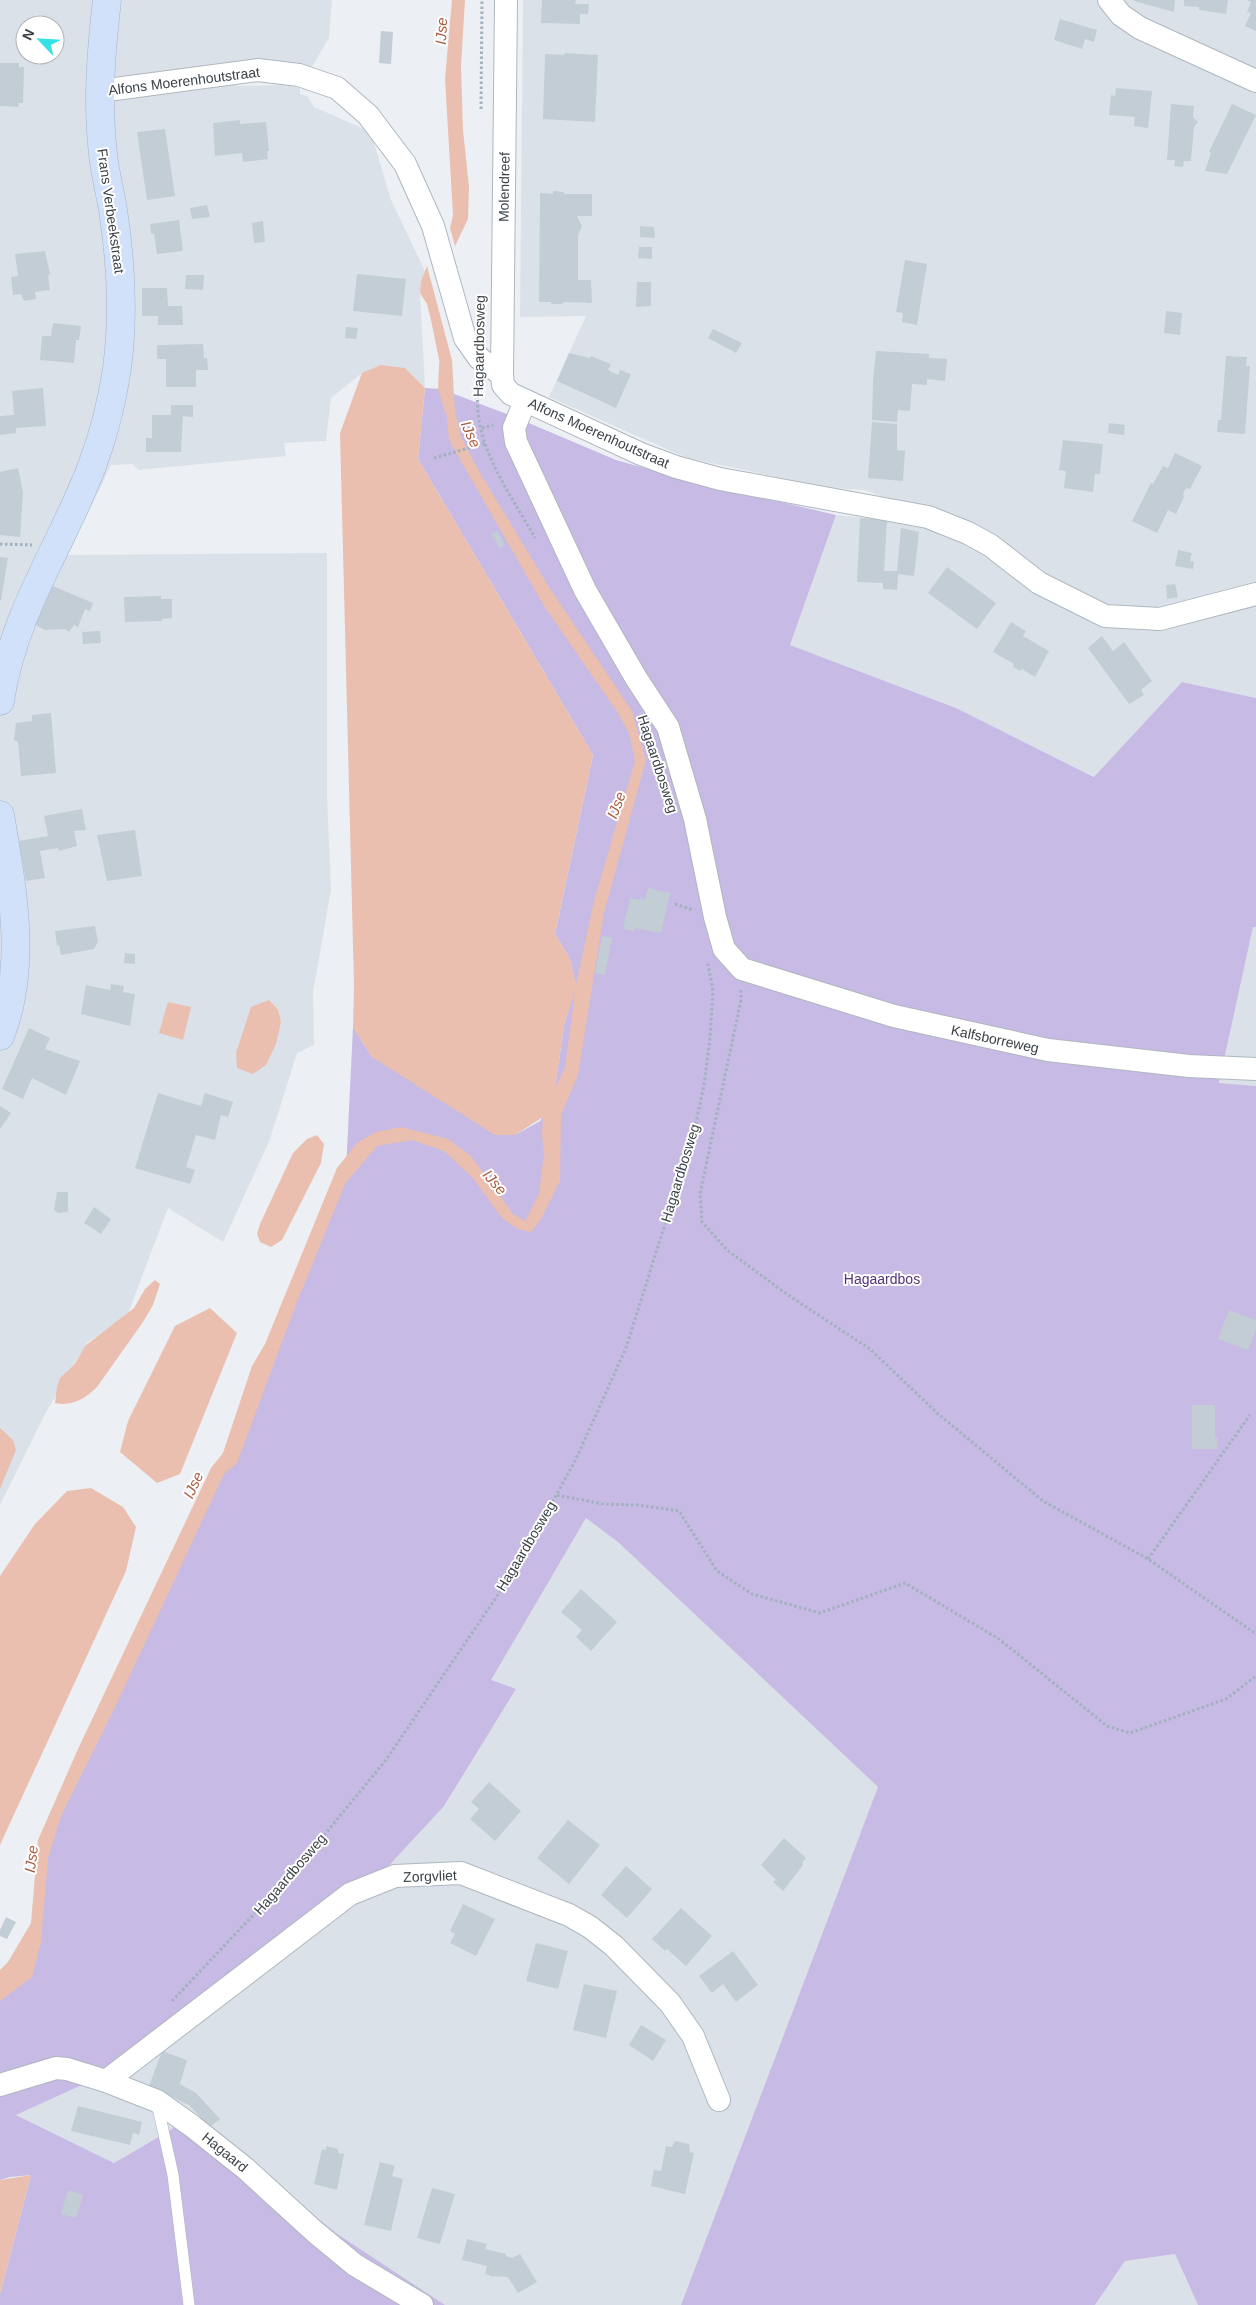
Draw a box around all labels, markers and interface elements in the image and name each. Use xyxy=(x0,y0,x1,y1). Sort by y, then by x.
north arrow xyxy=(15,15,65,65)
water label: IJse xyxy=(432,17,450,45)
text: N xyxy=(19,27,38,42)
street label: Alfons Moerenhoutstraat xyxy=(107,64,261,98)
street label: Frans Verbeekstraat xyxy=(94,147,128,275)
street label: Molendreef xyxy=(495,152,513,222)
street label: Hagaardbosweg xyxy=(470,295,488,397)
street label: Alfons Moerenhoutstraat xyxy=(526,395,672,471)
water label: IJse xyxy=(458,418,484,450)
street label: Hagaardbosweg xyxy=(635,713,681,815)
water label: IJse xyxy=(603,789,629,821)
street label: Kalfsborreweg xyxy=(950,1022,1040,1056)
street label: Hagaardbosweg xyxy=(657,1122,703,1224)
water label: IJse xyxy=(480,1166,510,1198)
park label: Hagaardbos xyxy=(844,1271,920,1287)
water label: IJse xyxy=(179,1469,207,1501)
street label: Hagaardbosweg xyxy=(493,1498,559,1594)
street label: Hagaardbosweg xyxy=(251,1830,329,1918)
water label: IJse xyxy=(21,1844,41,1874)
street label: Zorgvliet xyxy=(403,1867,457,1885)
street label: Hagaard xyxy=(199,2129,251,2175)

